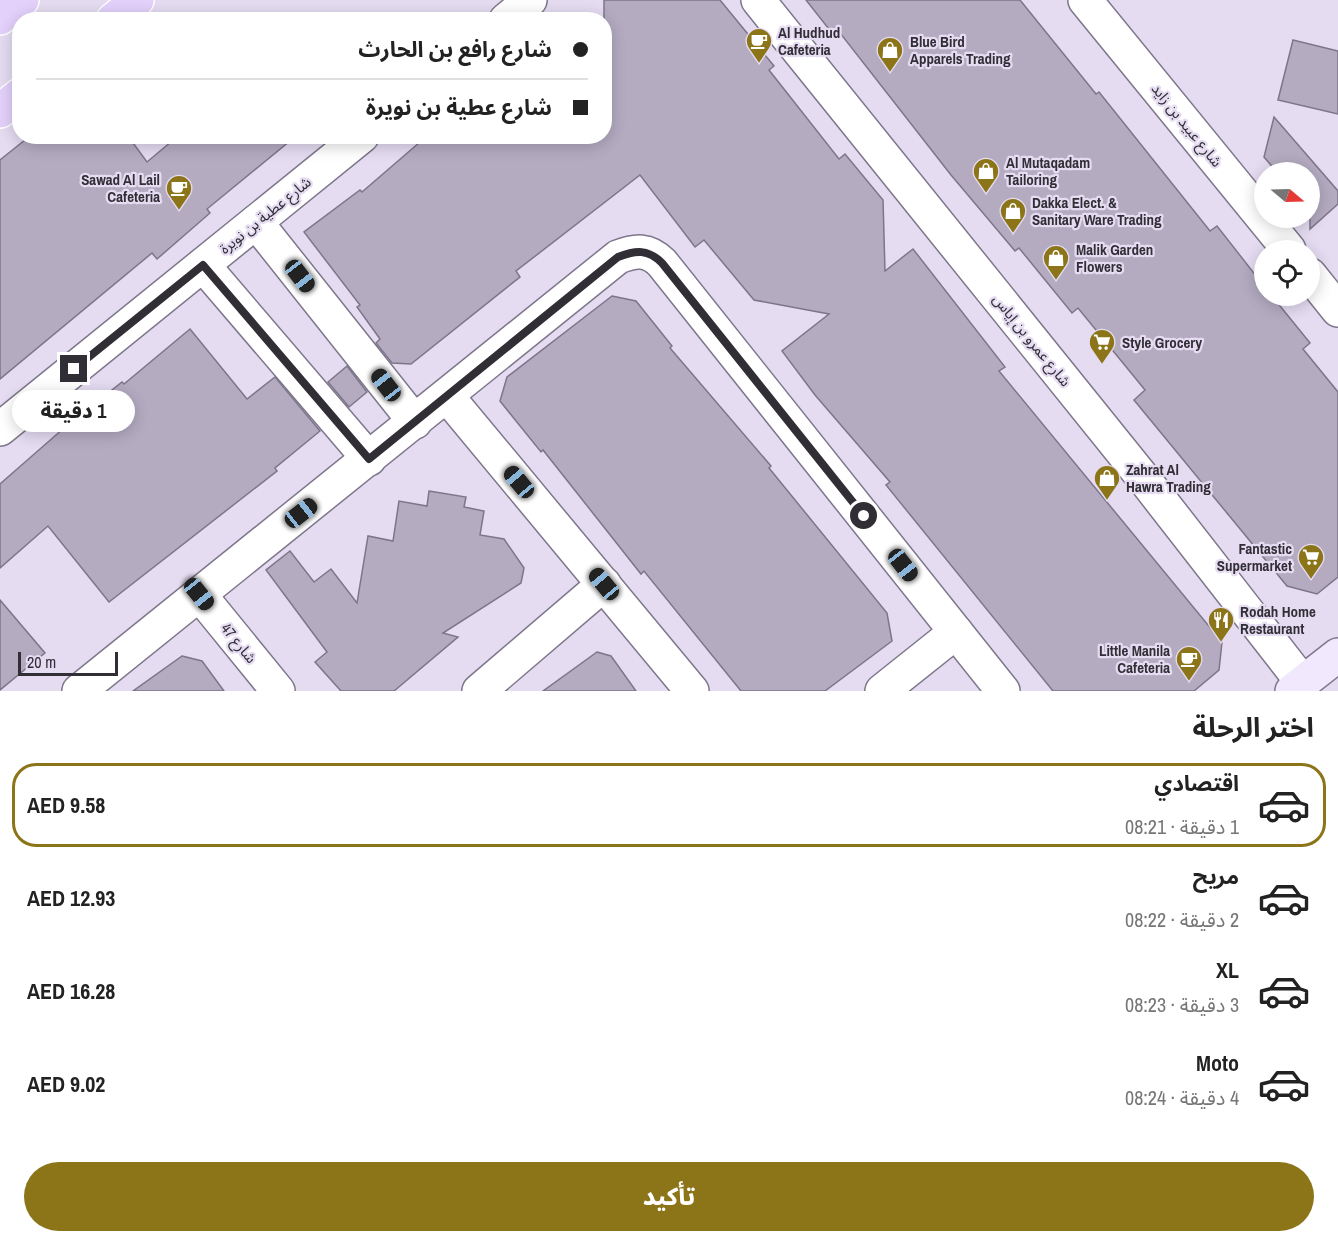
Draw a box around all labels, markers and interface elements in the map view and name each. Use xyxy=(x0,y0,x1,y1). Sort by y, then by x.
place label: Al Hudhud Cafeteria xyxy=(778,22,840,60)
cafe icon: Al Hudhud Cafeteria xyxy=(744,26,774,64)
place label: Blue Bird Apparels Trading xyxy=(910,31,1011,69)
text: شارع رافع بن الحارث xyxy=(358,34,552,64)
shop icon: Blue Bird Apparels Trading xyxy=(875,35,905,73)
street label: شارع عبيد بن زايد xyxy=(1145,79,1227,173)
text: شارع عطية بن نويرة xyxy=(366,92,552,122)
place label: Al Mutaqadam Tailoring xyxy=(1006,152,1090,190)
shop icon: Al Mutaqadam Tailoring xyxy=(971,156,1001,194)
north arrow xyxy=(1254,162,1320,228)
map controls xyxy=(1254,162,1320,306)
place label: Sawad Al Lail Cafeteria xyxy=(81,169,160,207)
street label: شارع عطية بن نويرة xyxy=(215,171,317,260)
cafe icon: Sawad Al Lail Cafeteria xyxy=(164,173,194,211)
place label: Dakka Elect. & Sanitary Ware Trading xyxy=(1032,192,1162,230)
shop icon: Dakka Elect. & Sanitary Ware Trading xyxy=(998,196,1028,234)
place label: Malik Garden Flowers xyxy=(1076,239,1153,277)
button: locate xyxy=(1254,240,1320,306)
shop icon: Malik Garden Flowers xyxy=(1041,243,1071,281)
car xyxy=(282,256,318,296)
street label: شارع عمرو بن إياس xyxy=(986,289,1076,392)
supermarket icon: Style Grocery xyxy=(1087,327,1117,365)
place label: Style Grocery xyxy=(1122,332,1202,353)
route end xyxy=(60,355,87,382)
car xyxy=(368,365,404,405)
callout: 1 دقيقة xyxy=(13,390,136,432)
text: 1 دقيقة xyxy=(41,397,106,424)
place label: Zahrat Al Hawra Trading xyxy=(1126,459,1211,497)
car xyxy=(501,462,537,502)
shop icon: Zahrat Al Hawra Trading xyxy=(1092,463,1122,501)
car xyxy=(281,495,321,531)
route start xyxy=(850,502,877,529)
place label: Fantastic Supermarket xyxy=(1217,538,1292,576)
supermarket icon: Fantastic Supermarket xyxy=(1296,542,1326,580)
car xyxy=(885,545,921,585)
car xyxy=(586,564,622,604)
car xyxy=(181,574,217,614)
place label: Rodah Home Restaurant xyxy=(1240,601,1316,639)
restaurant icon: Rodah Home Restaurant xyxy=(1206,605,1236,643)
street label: شارع 47 xyxy=(215,618,262,669)
place label: Little Manila Cafeteria xyxy=(1099,640,1170,678)
cafe icon: Little Manila Cafeteria xyxy=(1174,644,1204,682)
scale bar xyxy=(18,649,118,676)
text: 20 m xyxy=(27,651,56,673)
text: اختر الرحلة xyxy=(1193,709,1314,745)
text: اقتصادي xyxy=(1154,768,1239,798)
icon: car xyxy=(1257,778,1311,832)
text: AED 9.58 xyxy=(27,790,105,820)
text: 1 دقيقة · 08:21 xyxy=(1125,813,1239,840)
text: مريح xyxy=(1193,861,1239,891)
icon: car xyxy=(1257,871,1311,925)
text: AED 12.93 xyxy=(27,883,115,913)
text: 2 دقيقة · 08:22 xyxy=(1125,906,1239,933)
text: XL xyxy=(1216,955,1239,985)
icon: car xyxy=(1257,964,1311,1018)
text: AED 16.28 xyxy=(27,976,115,1006)
text: 3 دقيقة · 08:23 xyxy=(1125,991,1239,1018)
text: Moto xyxy=(1196,1048,1239,1078)
icon: car xyxy=(1257,1057,1311,1111)
text: AED 9.02 xyxy=(27,1069,105,1099)
text: 4 دقيقة · 08:24 xyxy=(1125,1084,1239,1111)
button: تأكيد xyxy=(24,1162,1314,1231)

